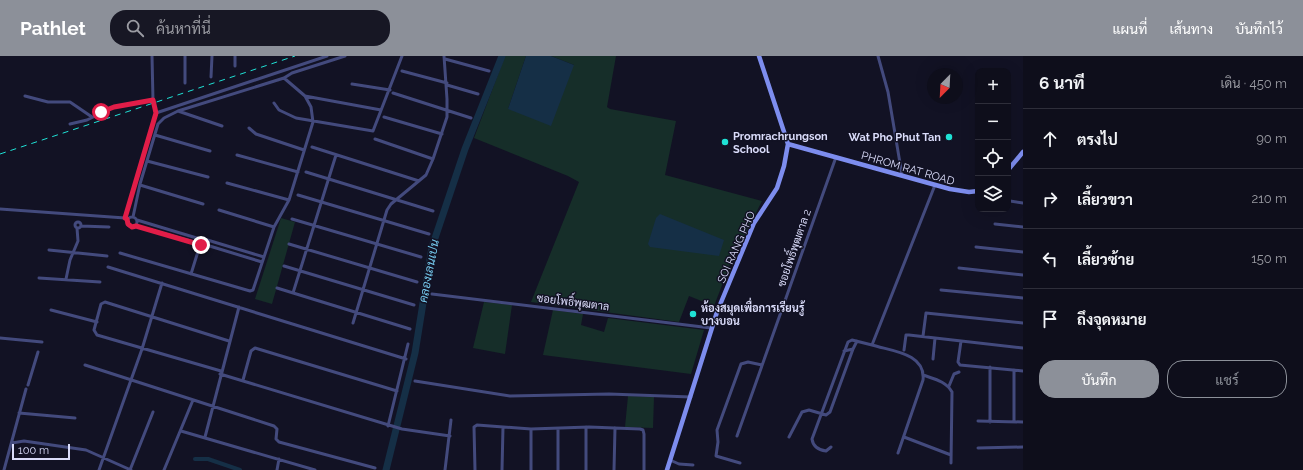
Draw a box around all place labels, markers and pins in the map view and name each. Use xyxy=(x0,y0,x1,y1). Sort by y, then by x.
place label: Promrachrungson School xyxy=(733,130,828,156)
place label: Wat Pho Phut Tan xyxy=(848,131,941,144)
marker: Wat Pho Phut Tan xyxy=(944,132,954,142)
marker: Promrachrungson School xyxy=(720,137,730,147)
place label: ห้องสมุดเพื่อการเรียนรู้ บางบอน xyxy=(701,297,806,328)
marker: ห้องสมุดเพื่อการเรียนรู้ บางบอน xyxy=(688,309,698,319)

